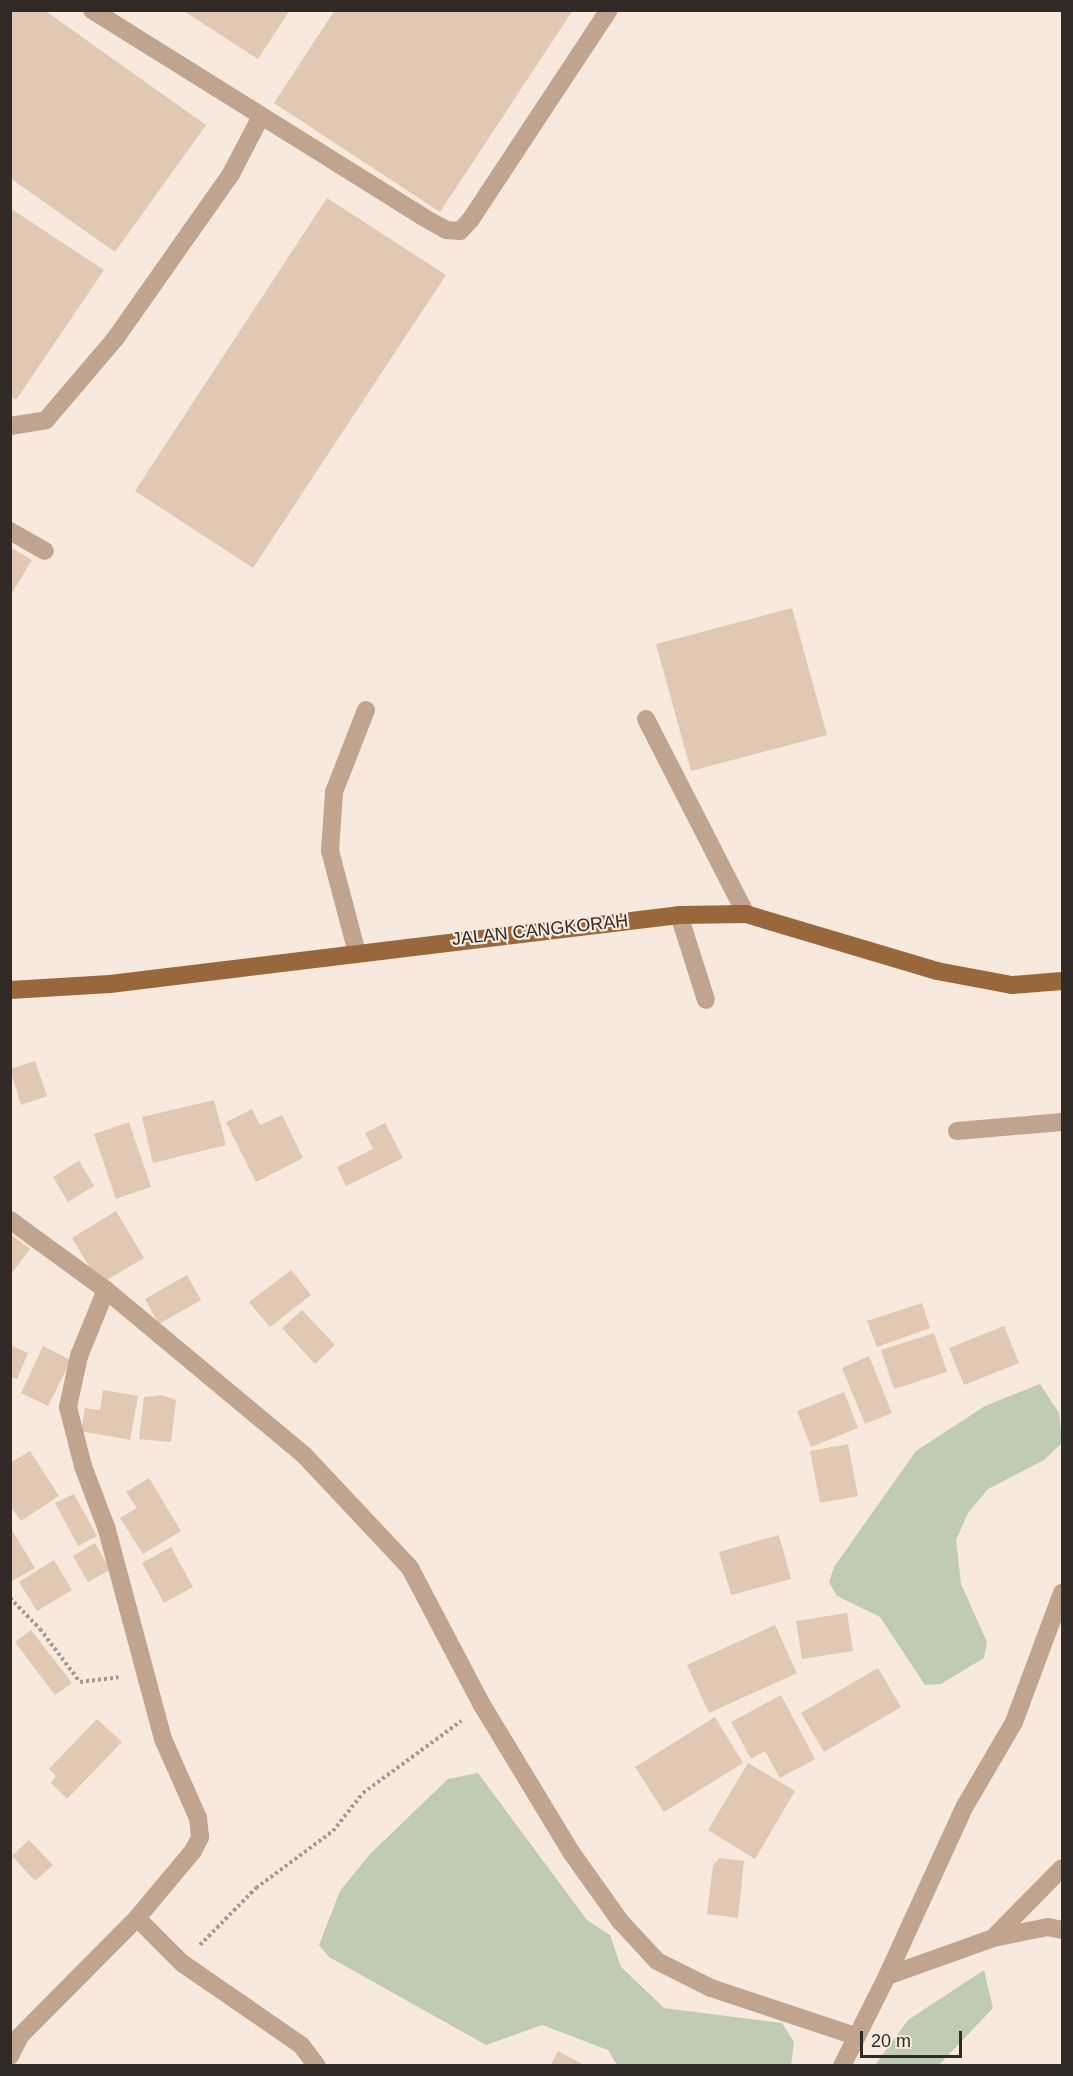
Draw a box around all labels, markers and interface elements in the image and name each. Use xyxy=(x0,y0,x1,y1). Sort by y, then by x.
street label: JALAN CANGKORAH xyxy=(451,910,629,950)
scale bar xyxy=(863,2019,965,2057)
text: 20 m xyxy=(871,2031,911,2051)

